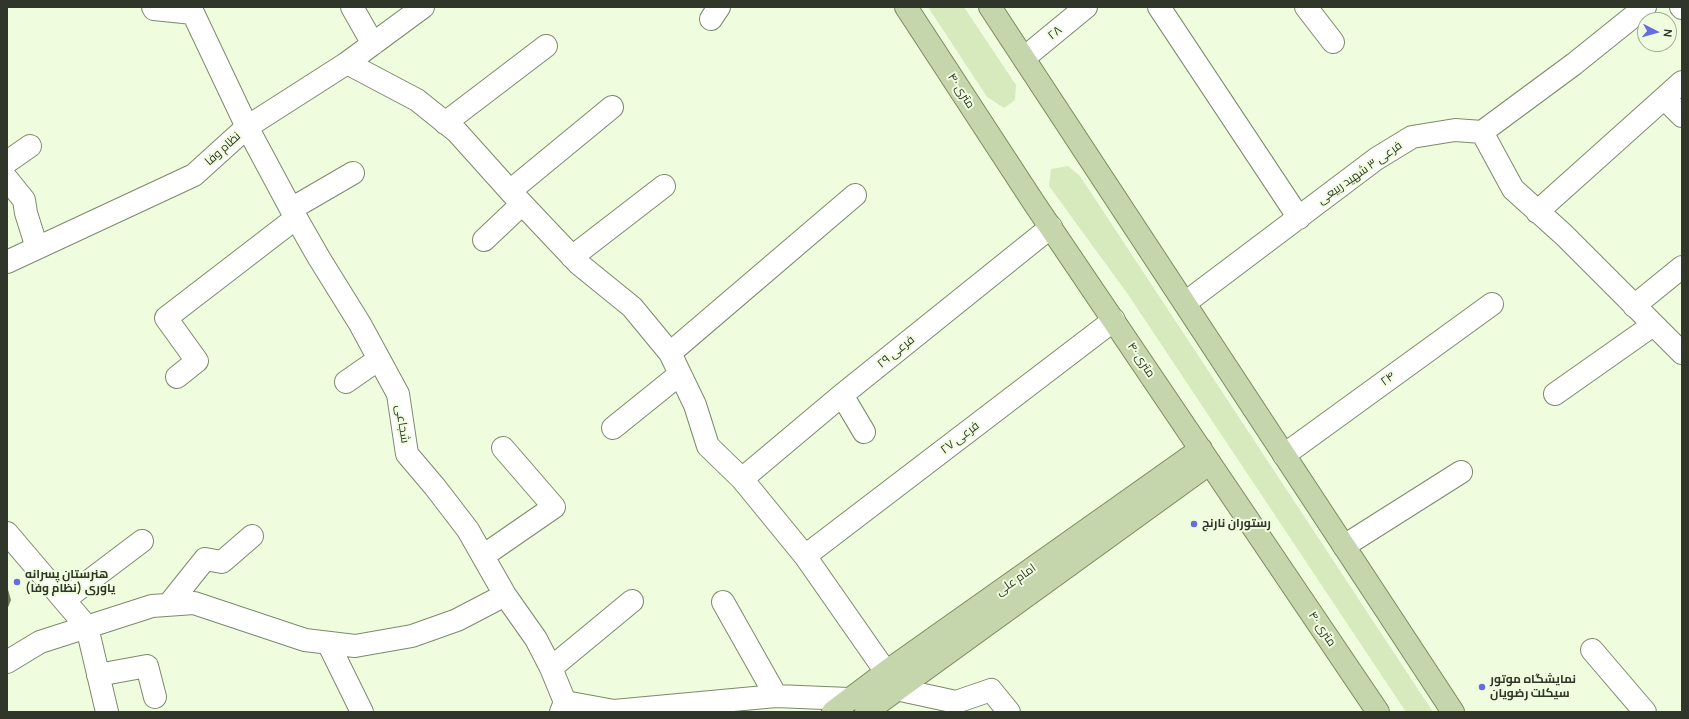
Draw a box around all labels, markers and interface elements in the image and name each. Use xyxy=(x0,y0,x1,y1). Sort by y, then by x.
north arrow xyxy=(1637,12,1677,52)
street label: ۲۸ xyxy=(1045,23,1065,43)
text: N xyxy=(1661,28,1676,38)
street label: ۴۰ متری xyxy=(944,71,978,111)
street label: نظام وفا xyxy=(202,129,244,169)
street label: فرعی ۳ شهید ربیعی xyxy=(1315,138,1405,208)
street label: فرعی ۲۹ xyxy=(875,333,917,371)
street label: ۴۰ متری xyxy=(1124,340,1158,380)
street label: ۲۴ xyxy=(1378,369,1398,389)
street label: شجاعی xyxy=(392,404,412,444)
street label: فرعی ۲۷ xyxy=(938,419,982,457)
place label: رستوران نارنج xyxy=(1202,517,1271,531)
marker: رستوران نارنج xyxy=(1189,519,1199,529)
street label: امام علی xyxy=(993,561,1039,599)
place label: هنرستان پسرانه یاوری (نظام وفا) xyxy=(25,568,115,596)
marker: هنرستان پسرانه یاوری (نظام وفا) xyxy=(12,577,22,587)
street label: ۴۰ متری xyxy=(1305,609,1339,649)
place label: نمایشگاه موتور سیکلت رضویان xyxy=(1490,673,1576,701)
marker: نمایشگاه موتور سیکلت رضویان xyxy=(1477,682,1487,692)

